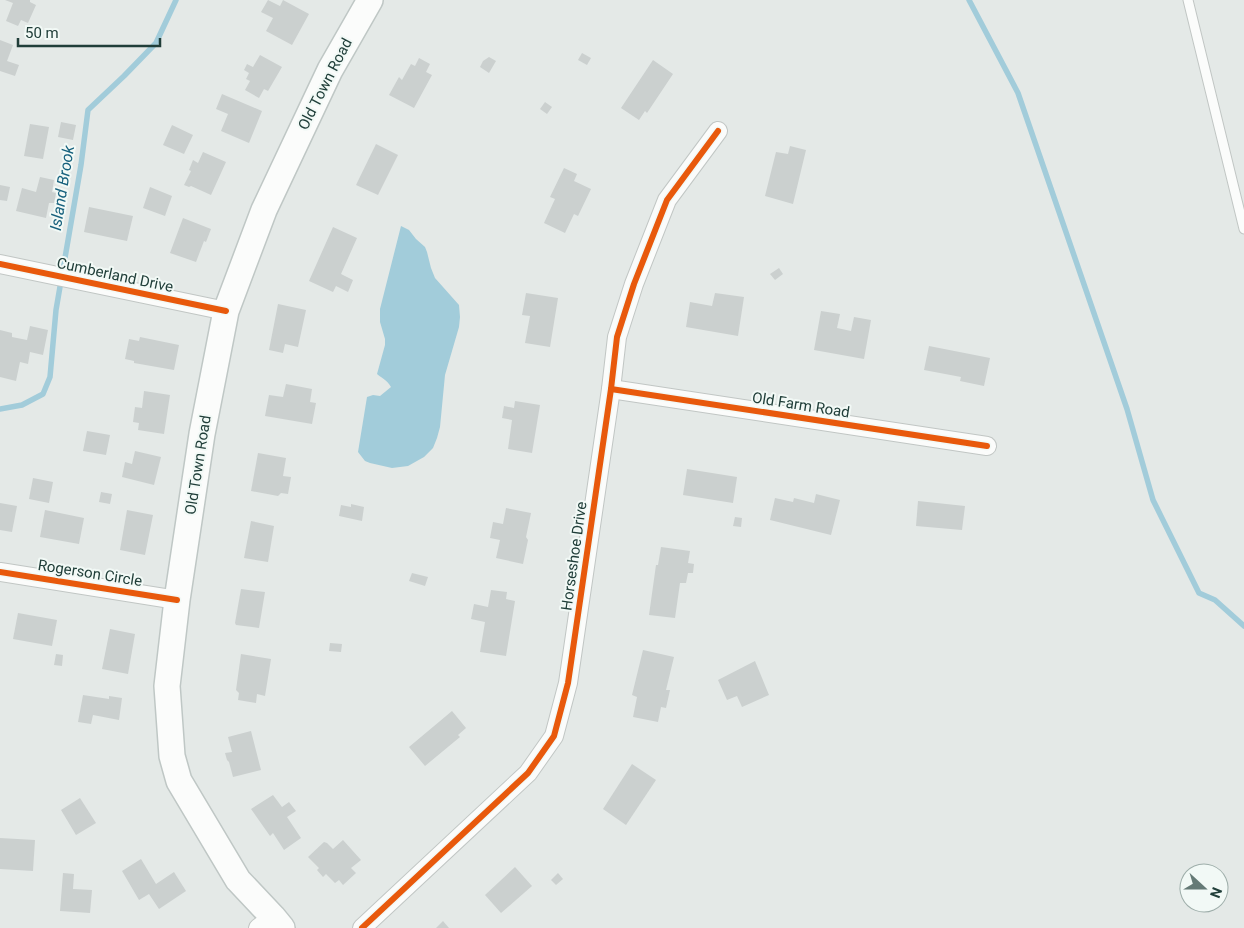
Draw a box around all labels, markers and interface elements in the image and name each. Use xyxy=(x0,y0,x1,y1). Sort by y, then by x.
scale bar xyxy=(18,15,160,47)
text: 50 m xyxy=(25,24,59,42)
street label: Old Town Road xyxy=(294,35,356,133)
water label: Island Brook xyxy=(46,143,78,232)
street label: Cumberland Drive xyxy=(55,254,175,296)
street label: Old Farm Road xyxy=(751,388,851,422)
street label: Old Town Road xyxy=(181,414,215,516)
street label: Horseshoe Drive xyxy=(557,500,591,612)
street label: Rogerson Circle xyxy=(37,556,143,590)
north arrow xyxy=(1179,863,1229,913)
text: N xyxy=(1207,885,1225,900)

